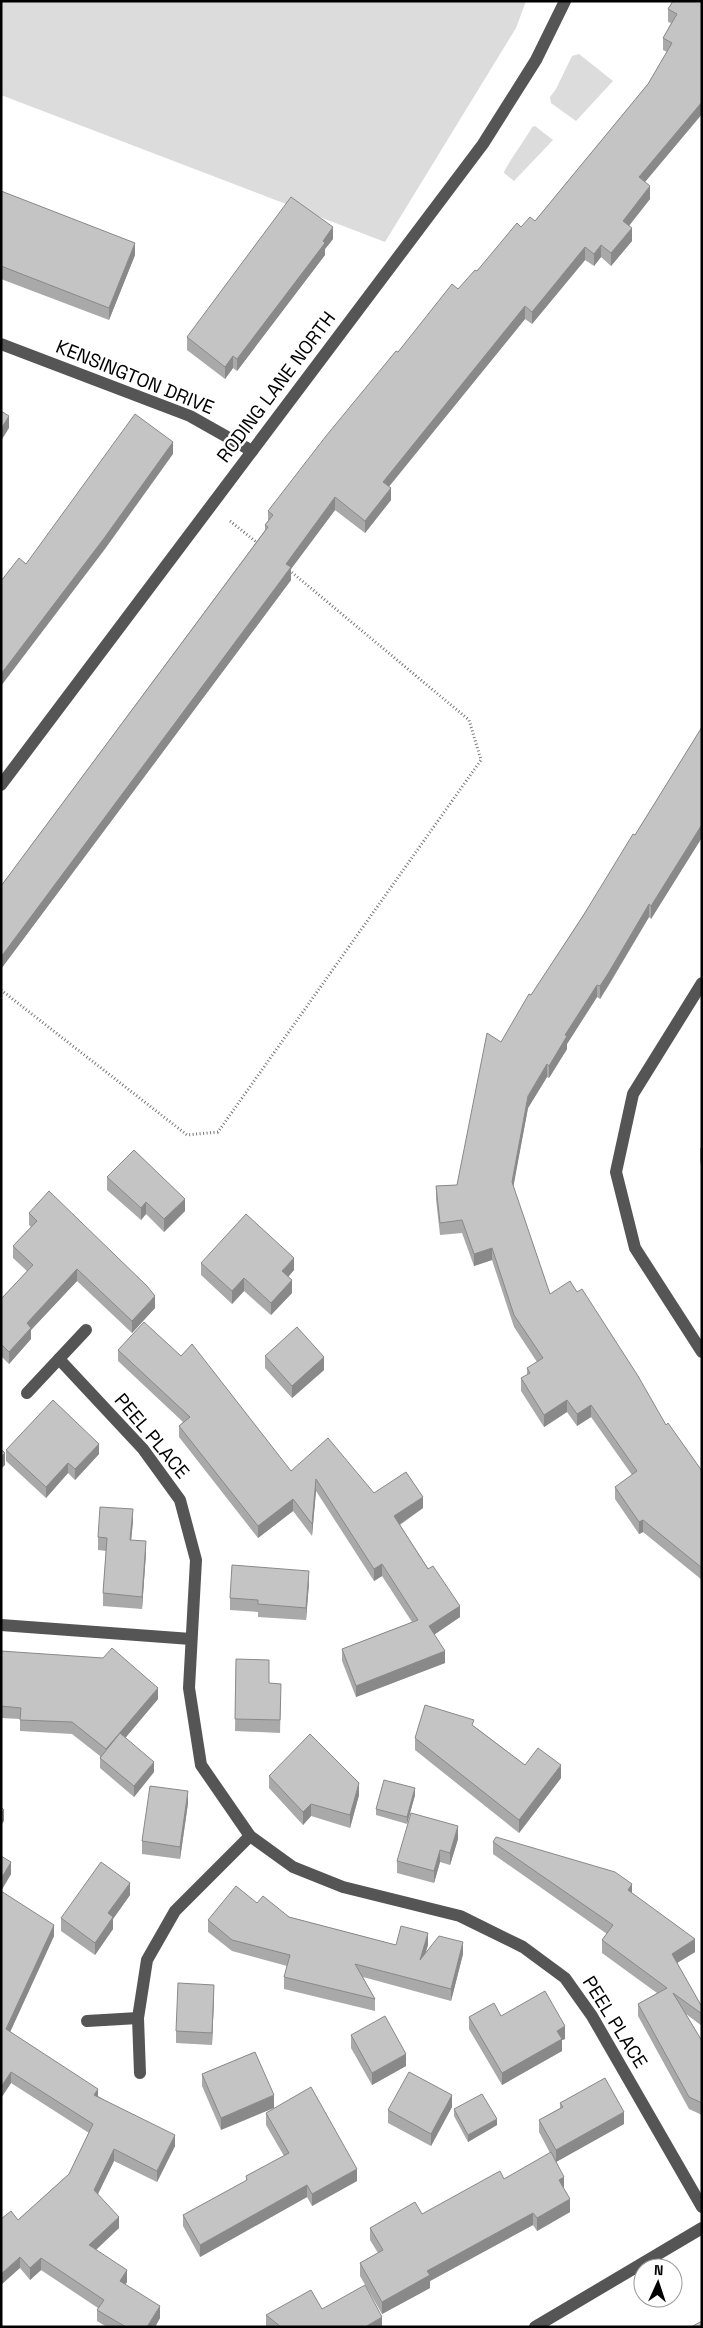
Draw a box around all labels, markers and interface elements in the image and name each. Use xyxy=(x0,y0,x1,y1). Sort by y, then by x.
street label: RODING LANE NORTH xyxy=(211,306,341,468)
street label: KENSINGTON DRIVE xyxy=(52,334,218,420)
street label: PEEL PLACE xyxy=(109,1388,195,1484)
street label: PEEL PLACE xyxy=(577,1971,653,2073)
north arrow xyxy=(633,2258,683,2308)
text: N xyxy=(654,2261,664,2279)

